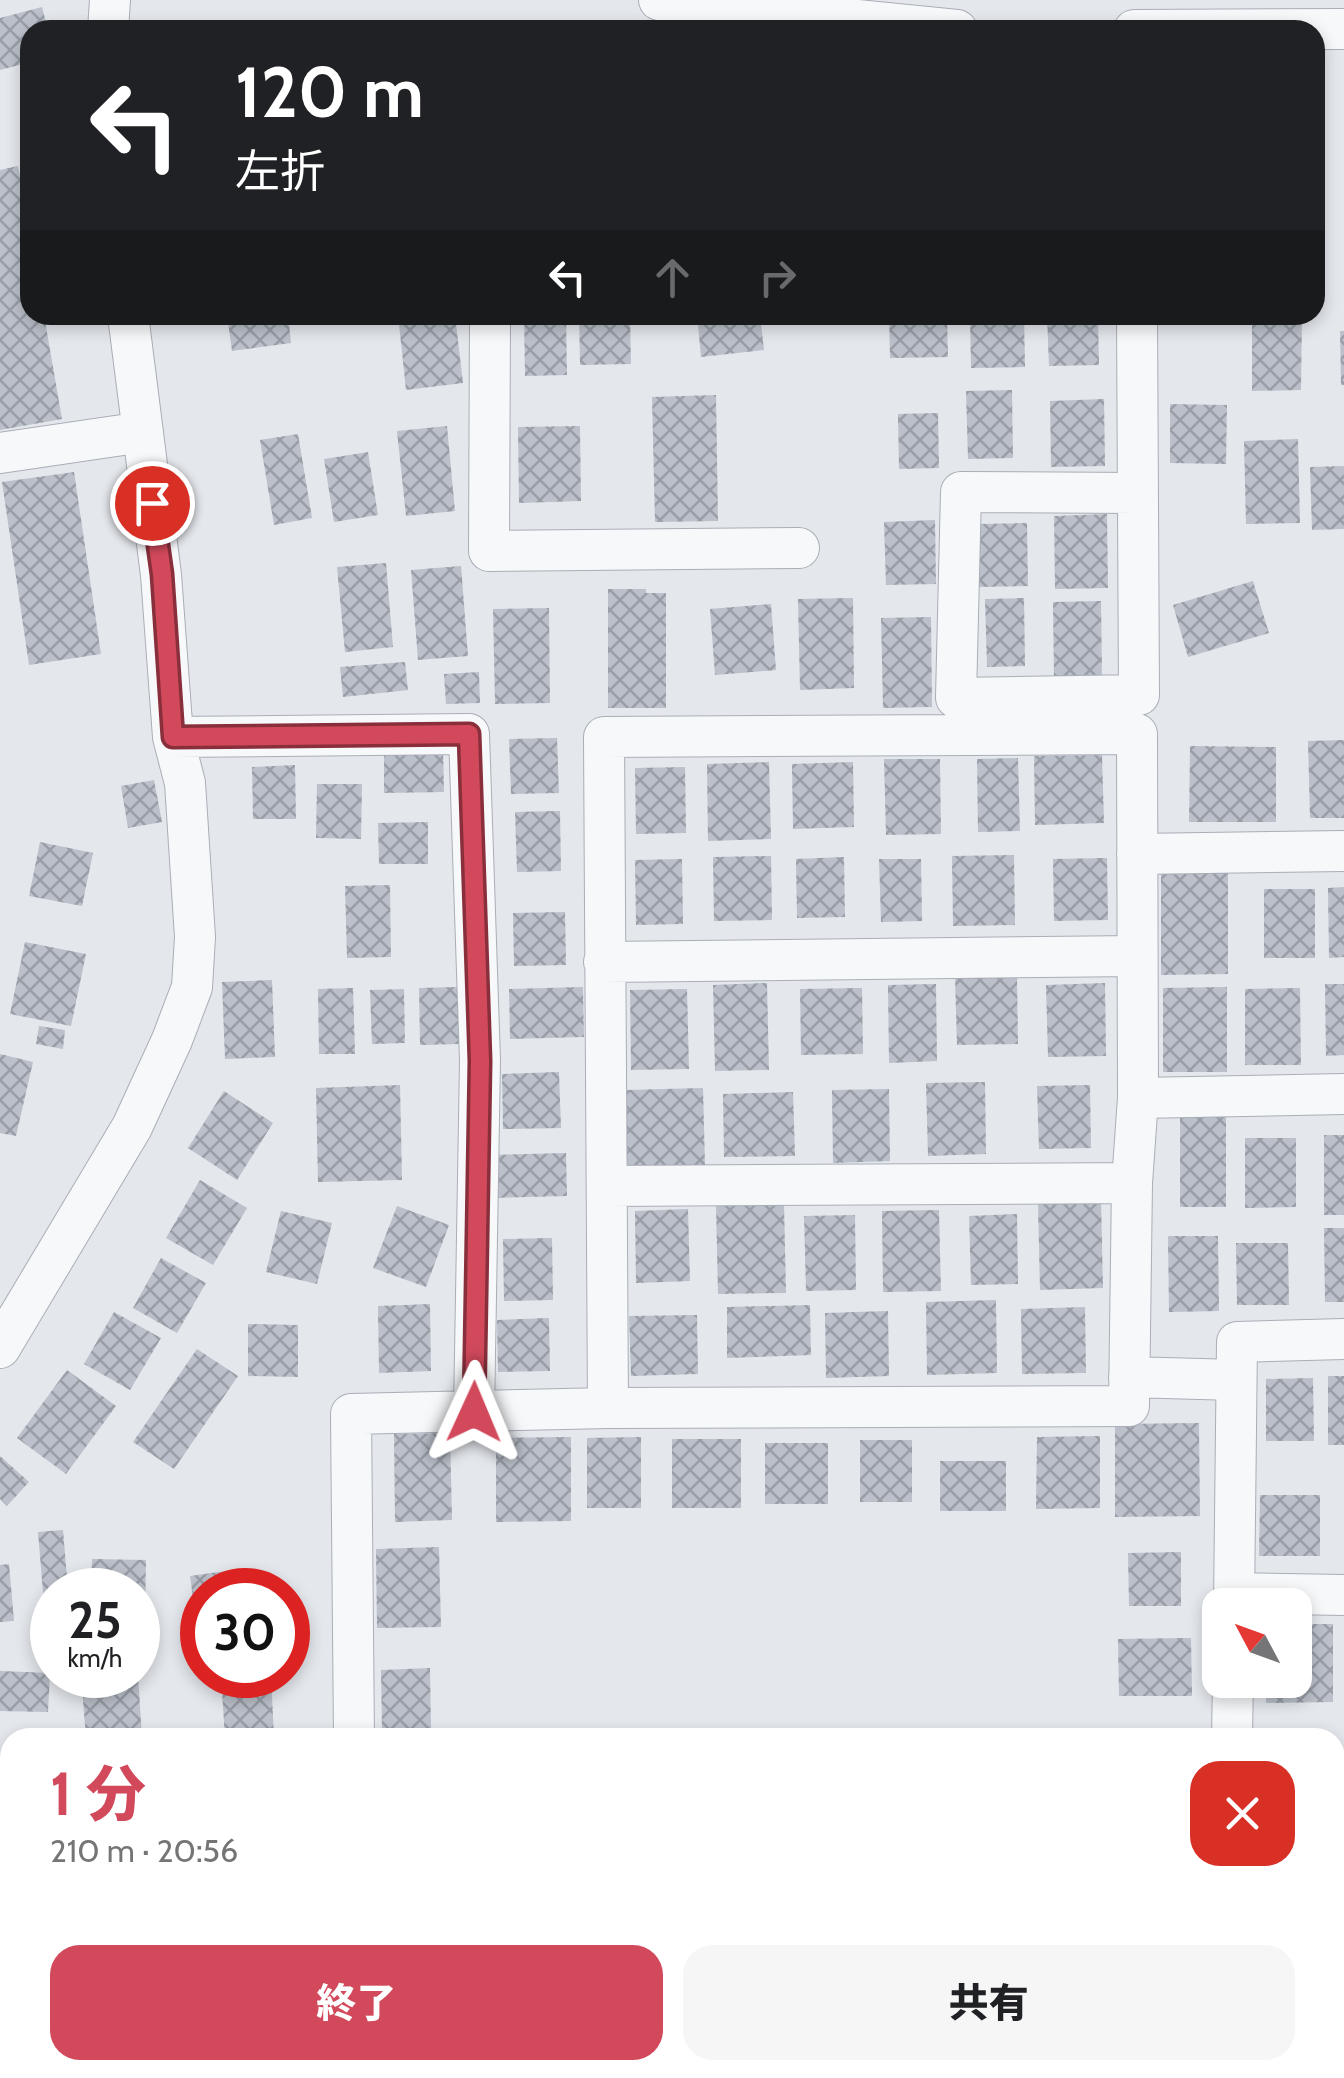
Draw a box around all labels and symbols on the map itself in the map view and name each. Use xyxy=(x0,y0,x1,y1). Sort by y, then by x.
pin xyxy=(110,461,195,546)
position arrow xyxy=(422,1360,526,1464)
speed limit sign: 30 xyxy=(180,1568,310,1698)
north arrow xyxy=(1202,1588,1312,1698)

